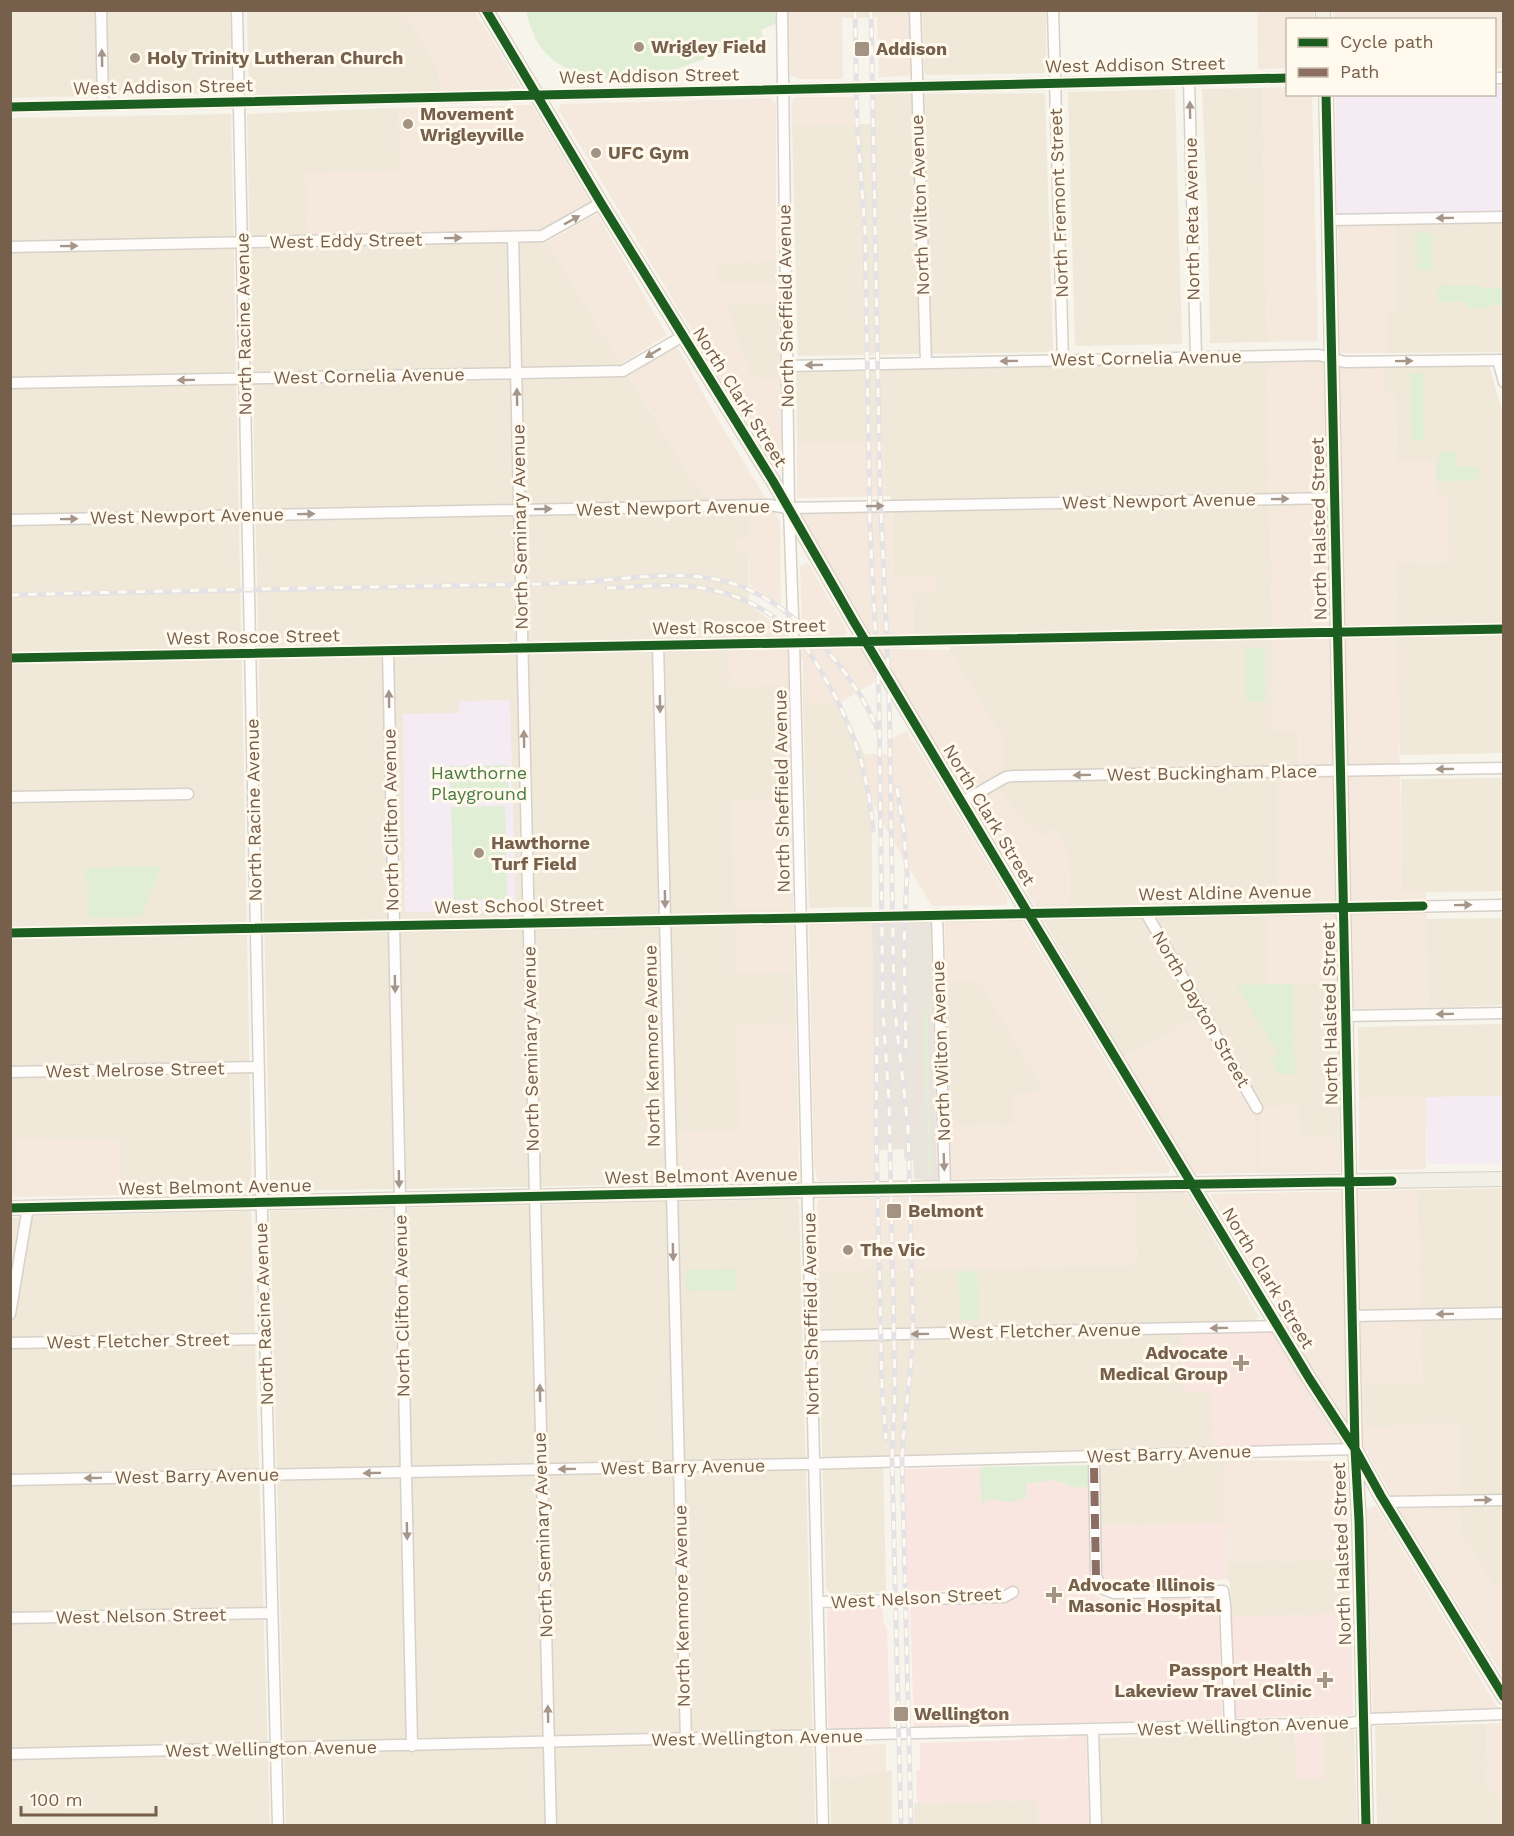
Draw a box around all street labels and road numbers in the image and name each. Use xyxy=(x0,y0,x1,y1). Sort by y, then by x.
street label: West Addison Street xyxy=(1045,52,1226,77)
street label: West Addison Street xyxy=(559,63,740,88)
street label: West Addison Street xyxy=(73,74,254,99)
street label: North Fremont Street xyxy=(1045,107,1072,298)
street label: North Wilton Avenue xyxy=(906,114,933,296)
street label: North Reta Avenue xyxy=(1180,137,1203,301)
street label: North Sheffield Avenue xyxy=(773,204,798,408)
street label: West Eddy Street xyxy=(269,229,423,252)
street label: North Racine Avenue xyxy=(231,232,256,416)
street label: North Clark Street xyxy=(689,323,792,471)
street label: West Cornelia Avenue xyxy=(1050,345,1242,370)
street label: West Cornelia Avenue xyxy=(273,363,465,388)
street label: North Seminary Avenue xyxy=(507,424,532,630)
street label: North Halsted Street xyxy=(1306,437,1331,621)
street label: West Newport Avenue xyxy=(1062,488,1256,513)
street label: West Newport Avenue xyxy=(576,495,770,520)
street label: West Newport Avenue xyxy=(90,503,284,528)
street label: West Roscoe Street xyxy=(652,614,826,639)
street label: West Roscoe Street xyxy=(166,624,340,649)
street label: North Sheffield Avenue xyxy=(769,689,794,893)
street label: North Racine Avenue xyxy=(241,718,266,902)
street label: North Clifton Avenue xyxy=(378,728,403,912)
street label: North Clark Street xyxy=(939,740,1040,890)
street label: West Buckingham Place xyxy=(1106,760,1317,785)
street label: West Aldine Avenue xyxy=(1138,880,1312,905)
street label: West School Street xyxy=(434,894,605,917)
street label: North Halsted Street xyxy=(1317,922,1342,1106)
street label: North Dayton Street xyxy=(1148,927,1255,1091)
street label: North Kenmore Avenue xyxy=(639,945,664,1147)
street label: North Seminary Avenue xyxy=(518,946,543,1152)
street label: North Wilton Avenue xyxy=(927,960,954,1142)
street label: West Melrose Street xyxy=(45,1057,225,1082)
street label: West Belmont Avenue xyxy=(604,1163,798,1188)
street label: West Belmont Avenue xyxy=(118,1174,312,1199)
street label: North Clark Street xyxy=(1218,1203,1319,1353)
street label: North Sheffield Avenue xyxy=(798,1212,823,1416)
street label: North Clifton Avenue xyxy=(389,1214,414,1398)
street label: North Racine Avenue xyxy=(250,1222,277,1406)
street label: West Fletcher Avenue xyxy=(949,1318,1141,1343)
street label: West Fletcher Street xyxy=(46,1328,230,1353)
street label: North Seminary Avenue xyxy=(528,1432,557,1638)
street label: West Barry Avenue xyxy=(1086,1440,1252,1467)
street label: West Barry Avenue xyxy=(600,1455,766,1478)
street label: North Halsted Street xyxy=(1328,1462,1355,1646)
street label: West Barry Avenue xyxy=(114,1464,280,1487)
street label: North Kenmore Avenue xyxy=(669,1505,694,1707)
street label: West Nelson Street xyxy=(830,1583,1002,1612)
street label: West Nelson Street xyxy=(55,1604,227,1627)
street label: West Wellington Avenue xyxy=(1137,1711,1349,1740)
street label: West Wellington Avenue xyxy=(651,1725,863,1750)
street label: West Wellington Avenue xyxy=(165,1736,377,1761)

